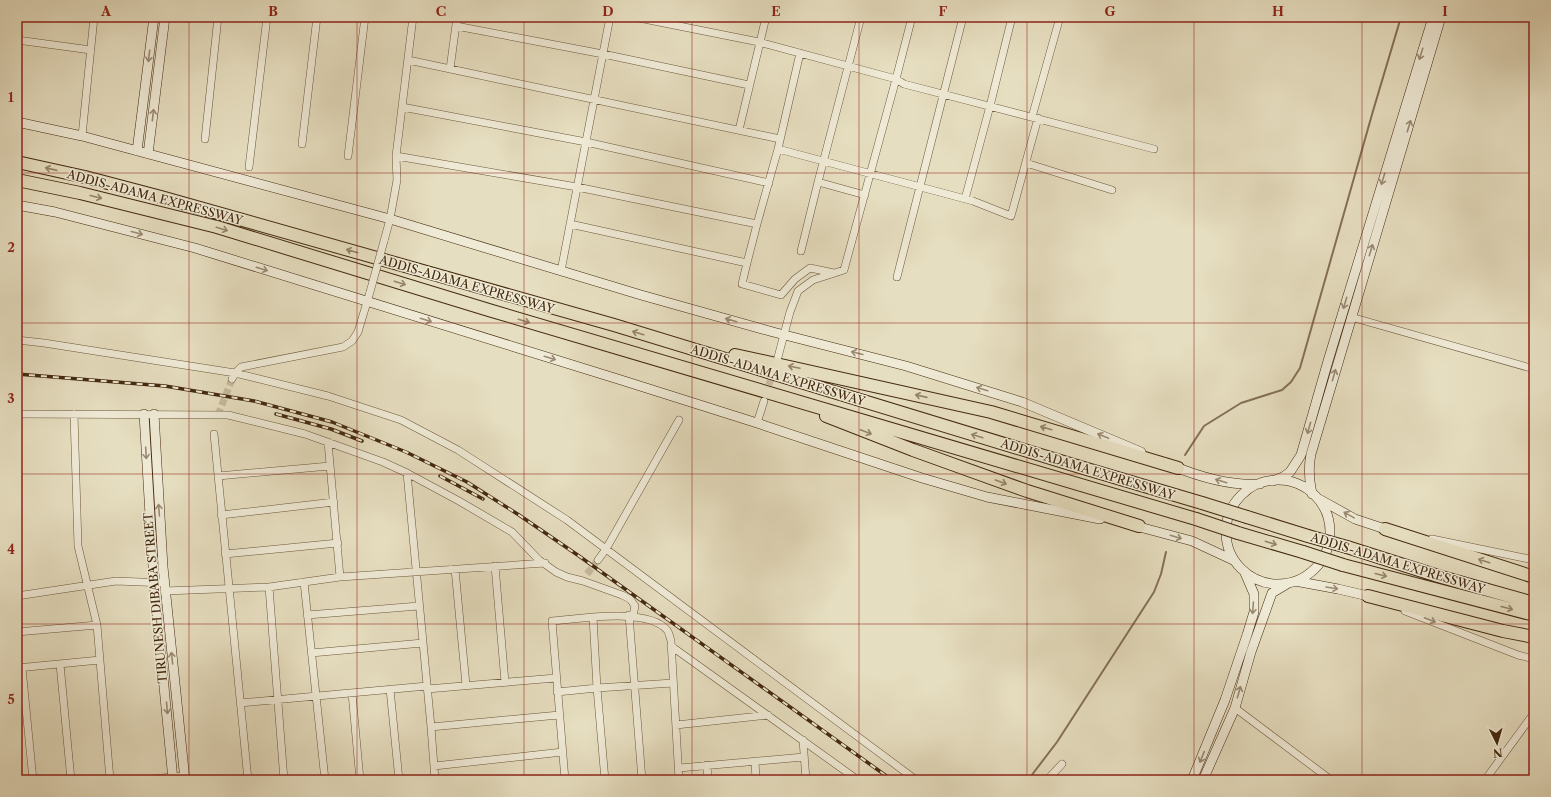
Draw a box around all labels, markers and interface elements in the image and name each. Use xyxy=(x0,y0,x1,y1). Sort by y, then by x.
text: A xyxy=(100,3,112,19)
text: B xyxy=(268,3,278,19)
text: C xyxy=(436,3,446,19)
text: D xyxy=(602,3,614,19)
text: E xyxy=(771,3,781,19)
text: F xyxy=(939,3,948,19)
text: G xyxy=(1104,3,1116,19)
text: H xyxy=(1272,3,1284,19)
text: I xyxy=(1442,3,1448,19)
one-way arrow xyxy=(1417,48,1424,61)
one-way arrow xyxy=(145,49,153,62)
text: 1 xyxy=(8,89,14,105)
one-way arrow xyxy=(149,109,157,122)
one-way arrow xyxy=(1406,120,1413,133)
one-way arrow xyxy=(45,165,58,173)
street label: ADDIS-ADAMA EXPRESSWAY xyxy=(64,166,245,228)
one-way arrow xyxy=(1379,172,1386,185)
one-way arrow xyxy=(89,193,102,201)
one-way arrow xyxy=(215,226,228,233)
one-way arrow xyxy=(130,230,143,237)
text: 2 xyxy=(7,239,15,255)
one-way arrow xyxy=(1368,244,1375,257)
one-way arrow xyxy=(345,247,358,254)
street label: ADDIS-ADAMA EXPRESSWAY xyxy=(377,251,557,316)
one-way arrow xyxy=(255,266,268,273)
one-way arrow xyxy=(393,280,406,287)
one-way arrow xyxy=(1341,296,1348,309)
one-way arrow xyxy=(725,316,738,323)
one-way arrow xyxy=(419,317,432,324)
one-way arrow xyxy=(518,318,531,325)
one-way arrow xyxy=(632,329,645,336)
street label: ADDIS-ADAMA EXPRESSWAY xyxy=(688,341,868,409)
one-way arrow xyxy=(851,349,864,357)
one-way arrow xyxy=(544,355,557,362)
one-way arrow xyxy=(788,363,801,371)
one-way arrow xyxy=(1331,369,1338,382)
one-way arrow xyxy=(976,385,989,392)
text: 3 xyxy=(7,390,15,406)
one-way arrow xyxy=(914,391,927,399)
one-way arrow xyxy=(1304,421,1312,434)
one-way arrow xyxy=(1040,424,1053,431)
one-way arrow xyxy=(860,429,872,437)
one-way arrow xyxy=(971,432,984,439)
one-way arrow xyxy=(1098,432,1110,439)
street label: ADDIS-ADAMA EXPRESSWAY xyxy=(998,435,1178,503)
one-way arrow xyxy=(143,446,150,459)
one-way arrow xyxy=(1215,477,1228,484)
one-way arrow xyxy=(995,478,1007,486)
one-way arrow xyxy=(156,504,163,517)
one-way arrow xyxy=(1343,511,1355,519)
street label: TIRUNESH DIBABA STREET xyxy=(140,512,170,684)
street label: ADDIS-ADAMA EXPRESSWAY xyxy=(1308,529,1488,597)
one-way arrow xyxy=(1169,534,1182,541)
one-way arrow xyxy=(1264,540,1277,547)
text: 4 xyxy=(7,541,15,557)
one-way arrow xyxy=(1477,557,1490,564)
one-way arrow xyxy=(1374,572,1387,579)
one-way arrow xyxy=(1325,584,1338,592)
one-way arrow xyxy=(1250,602,1257,615)
one-way arrow xyxy=(1500,605,1513,612)
one-way arrow xyxy=(1424,617,1436,625)
one-way arrow xyxy=(169,652,176,665)
one-way arrow xyxy=(1236,686,1243,699)
text: 5 xyxy=(7,691,15,707)
one-way arrow xyxy=(163,701,170,714)
north arrow xyxy=(1477,723,1517,763)
text: N xyxy=(1492,746,1503,760)
one-way arrow xyxy=(1197,751,1205,763)

